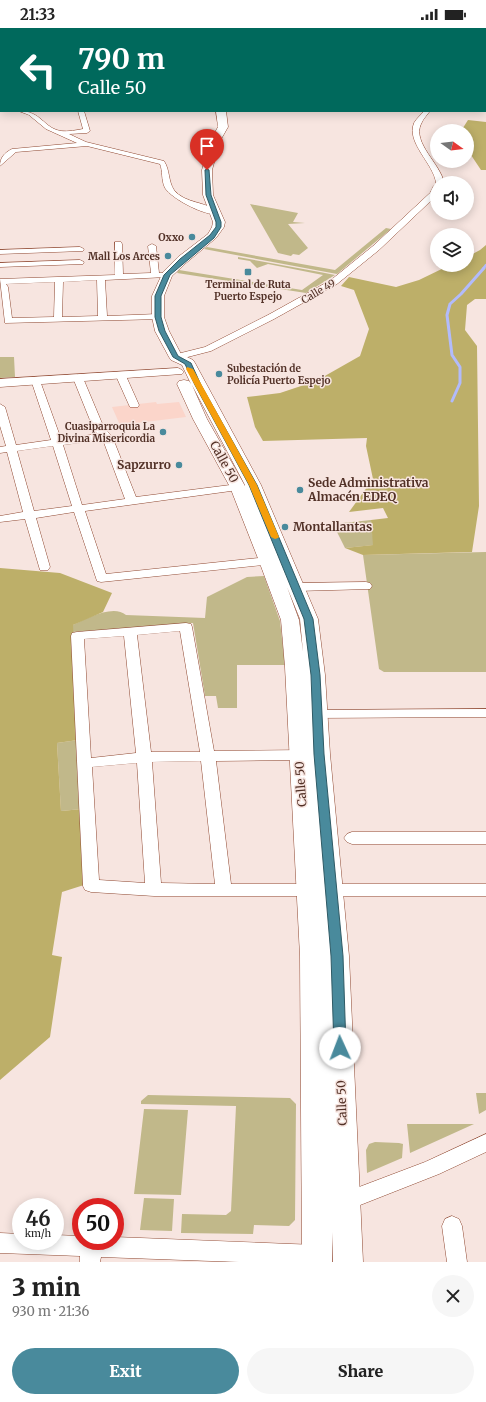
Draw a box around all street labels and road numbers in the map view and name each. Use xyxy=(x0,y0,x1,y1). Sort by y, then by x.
street label: Calle 49 xyxy=(299,276,338,307)
street label: Calle 50 xyxy=(207,438,242,486)
street label: Calle 50 xyxy=(291,761,310,807)
street label: Calle 50 xyxy=(333,1080,350,1126)

